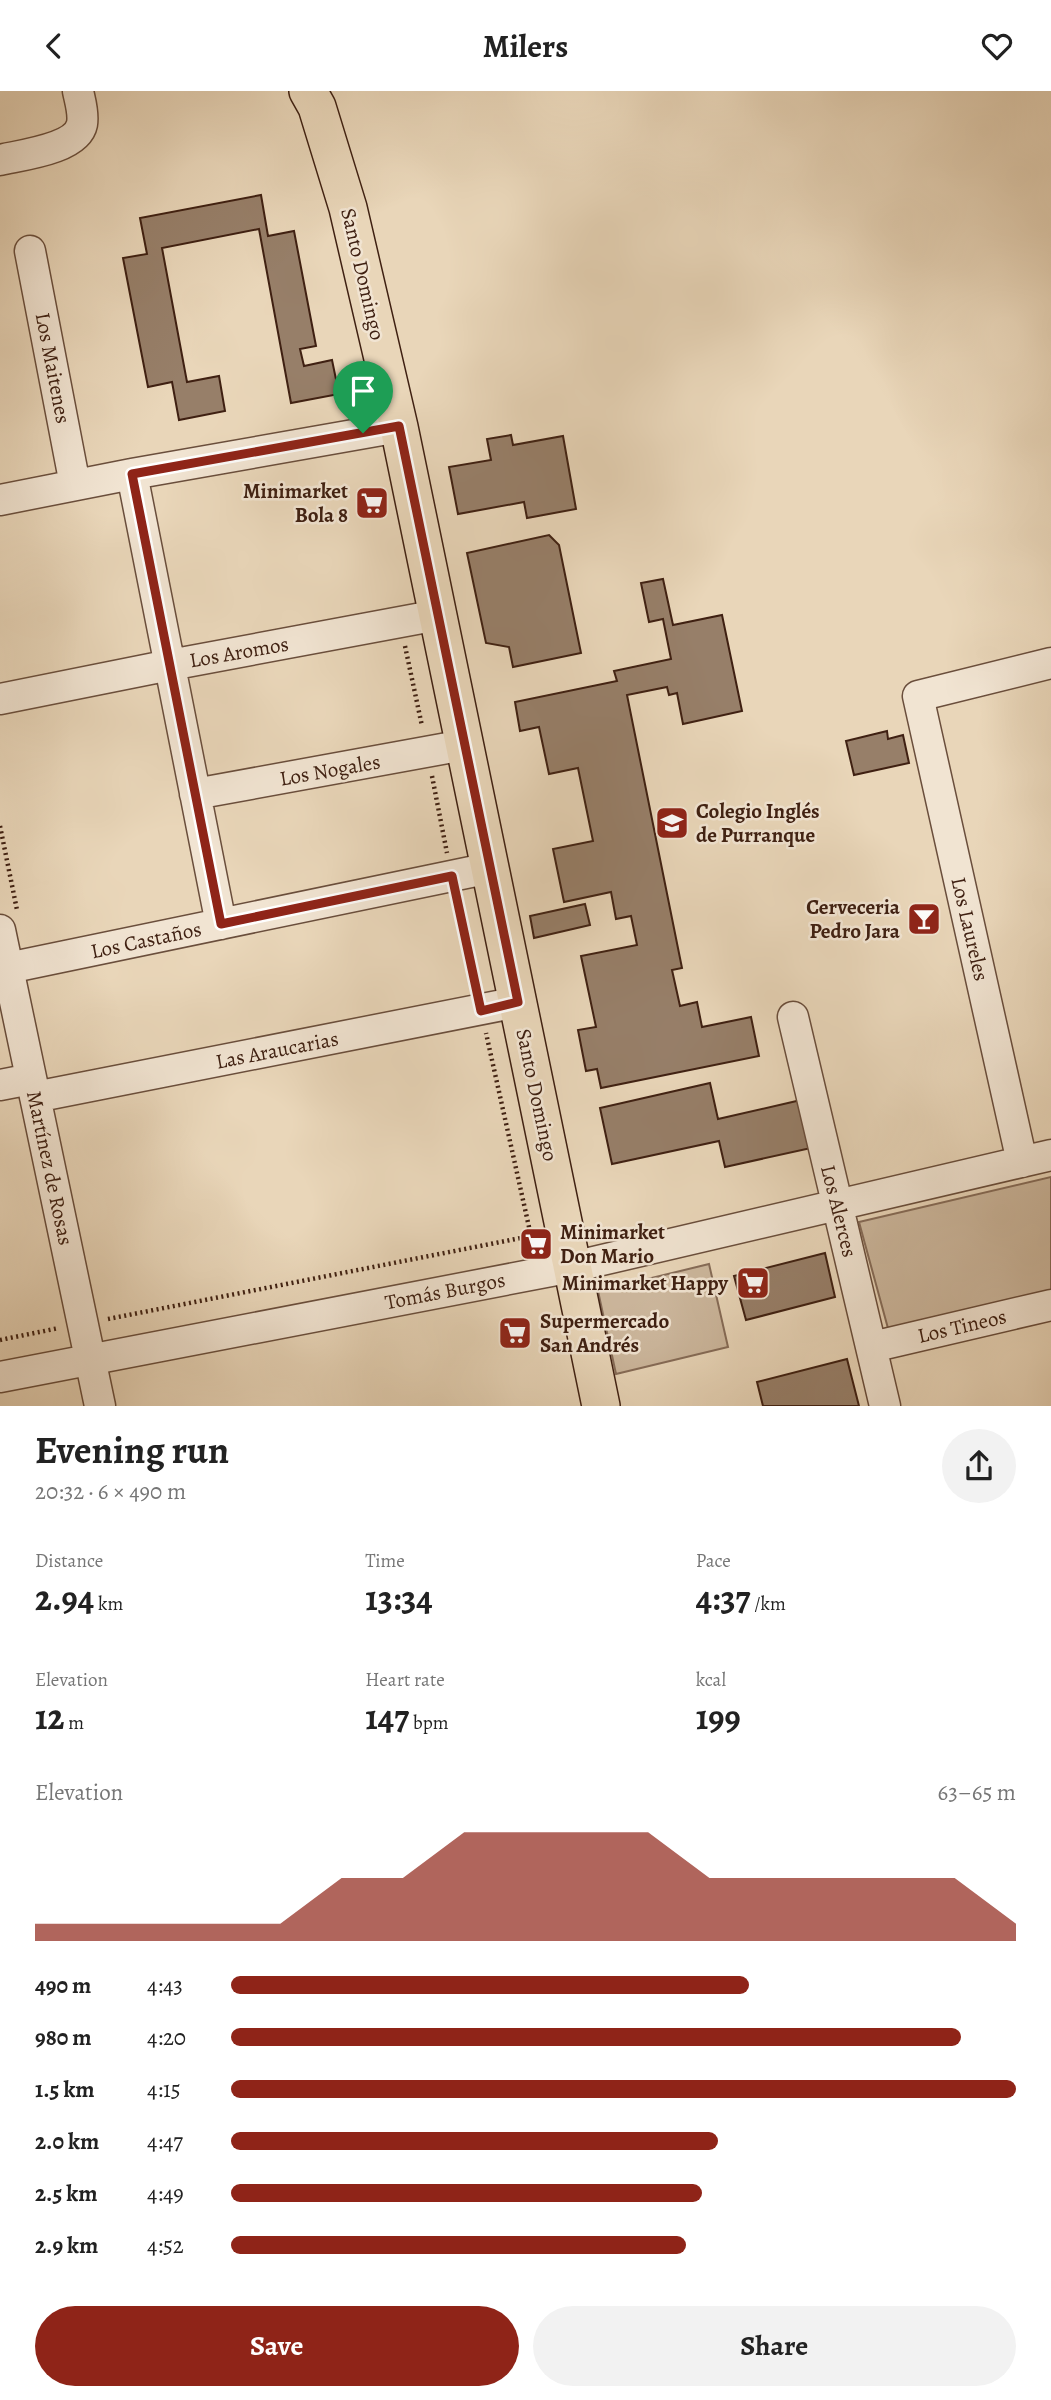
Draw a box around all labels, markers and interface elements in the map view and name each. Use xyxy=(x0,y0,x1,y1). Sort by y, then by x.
text: Milers xyxy=(483,24,568,68)
icon: back xyxy=(35,27,73,65)
icon: heart xyxy=(978,27,1016,65)
street label: Santo Domingo xyxy=(334,205,392,343)
street label: Los Maitenes xyxy=(29,310,77,426)
pin xyxy=(333,361,393,433)
icon: arrive xyxy=(344,372,382,410)
place label: Minimarket Bola 8 xyxy=(243,477,348,529)
supermarket icon: Minimarket Bola 8 xyxy=(353,484,391,522)
street label: Los Aromos xyxy=(187,630,291,674)
street label: Los Nogales xyxy=(277,747,383,793)
place label: Colegio Inglés de Purranque xyxy=(696,797,820,849)
school or university icon: Colegio Inglés de Purranque xyxy=(653,804,691,842)
street label: Los Laureles xyxy=(944,874,996,984)
place label: Cerveceria Pedro Jara xyxy=(806,893,901,945)
bar icon: Cerveceria Pedro Jara xyxy=(905,900,943,938)
street label: Los Castaños xyxy=(88,915,204,965)
street label: Las Araucarias xyxy=(213,1024,341,1076)
street label: Santo Domingo xyxy=(509,1026,565,1164)
street label: Martínez de Rosas xyxy=(20,1088,80,1248)
street label: Los Alerces xyxy=(814,1162,864,1260)
place label: Minimarket Don Mario xyxy=(560,1218,665,1270)
supermarket icon: Minimarket Don Mario xyxy=(517,1225,555,1263)
supermarket icon: Minimarket Happy xyxy=(734,1264,772,1302)
street label: Tomás Burgos xyxy=(383,1266,507,1316)
place label: Minimarket Happy xyxy=(562,1269,729,1297)
street label: Los Tineos xyxy=(915,1302,1009,1350)
place label: Supermercado San Andrés xyxy=(540,1307,669,1359)
supermarket icon: Supermercado San Andrés xyxy=(496,1314,534,1352)
text: Evening run xyxy=(35,1424,229,1476)
button: share xyxy=(942,1429,1016,1503)
text: 20:32 · 6 × 490 m xyxy=(35,1476,186,1507)
text: Distance xyxy=(35,1548,103,1574)
text: Time xyxy=(365,1548,405,1574)
text: Pace xyxy=(696,1548,731,1574)
text: 2.94 xyxy=(35,1574,94,1622)
text: 13:34 xyxy=(365,1574,433,1622)
text: 4:37 xyxy=(696,1574,750,1622)
text: km xyxy=(94,1591,123,1617)
text: /km xyxy=(750,1591,786,1617)
text: Elevation xyxy=(35,1667,108,1693)
text: Heart rate xyxy=(365,1667,445,1693)
text: kcal xyxy=(696,1667,726,1693)
text: 12 xyxy=(35,1693,64,1741)
text: 147 xyxy=(365,1693,409,1741)
text: 199 xyxy=(696,1693,741,1741)
text: m xyxy=(64,1710,84,1736)
text: bpm xyxy=(409,1710,449,1736)
text: Elevation xyxy=(35,1777,123,1808)
text: 63–65 m xyxy=(938,1777,1016,1808)
text: 490 m xyxy=(35,1970,91,2001)
text: 4:43 xyxy=(147,1970,183,2001)
text: 980 m xyxy=(35,2022,92,2053)
text: 4:20 xyxy=(147,2022,186,2053)
text: 1.5 km xyxy=(35,2074,95,2105)
text: 4:15 xyxy=(147,2074,181,2105)
text: 2.0 km xyxy=(35,2126,99,2157)
text: 4:47 xyxy=(147,2126,183,2157)
text: 2.5 km xyxy=(35,2178,97,2209)
text: 4:49 xyxy=(147,2178,184,2209)
text: 2.9 km xyxy=(35,2230,98,2261)
text: 4:52 xyxy=(147,2230,184,2261)
button: Save xyxy=(35,2306,519,2386)
button: Share xyxy=(533,2306,1016,2386)

